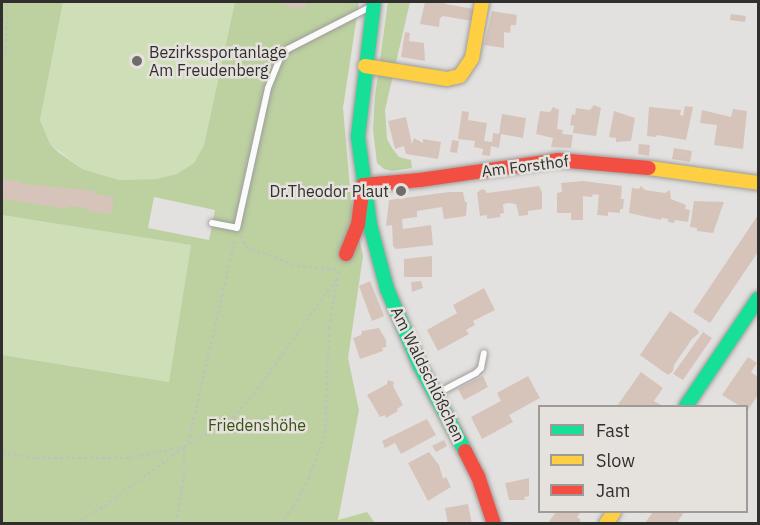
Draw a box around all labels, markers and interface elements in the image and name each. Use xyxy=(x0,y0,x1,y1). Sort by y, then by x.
place label: Bezirkssportanlage Am Freudenberg xyxy=(149,42,287,80)
marker: Bezirkssportanlage Am Freudenberg xyxy=(130,54,144,68)
street label: Am Forsthof xyxy=(480,151,570,181)
place label: Dr.Theodor Plaut xyxy=(269,181,389,201)
marker: Dr.Theodor Plaut xyxy=(394,184,408,198)
street label: Am Waldschlößchen xyxy=(387,303,469,445)
legend xyxy=(538,405,748,513)
park label: Friedenshöhe xyxy=(208,415,306,435)
text: Fast xyxy=(596,419,630,442)
text: Slow xyxy=(596,449,635,472)
text: Jam xyxy=(596,479,631,502)

